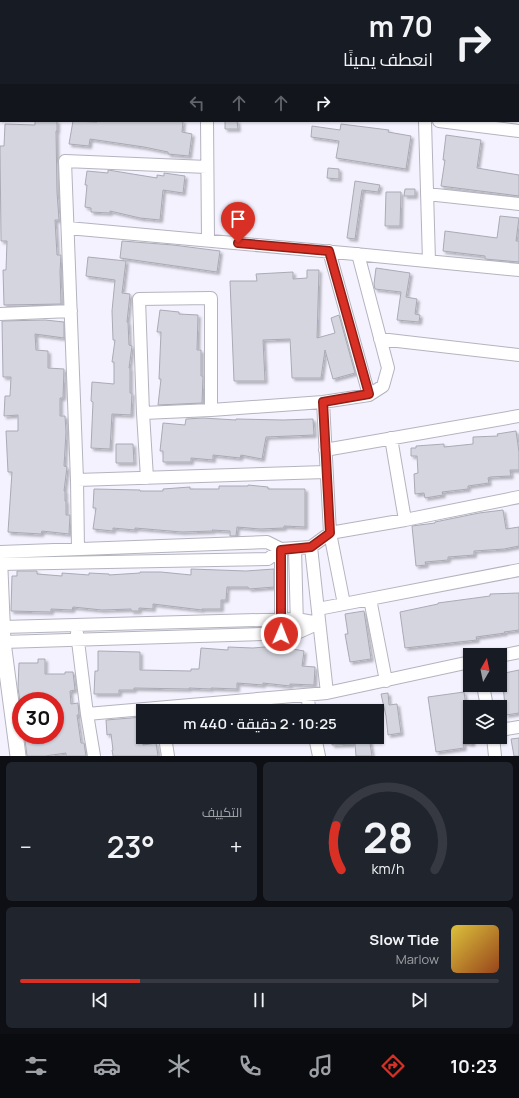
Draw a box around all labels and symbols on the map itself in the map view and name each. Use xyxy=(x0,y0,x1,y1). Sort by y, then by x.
pin xyxy=(221,202,255,243)
position arrow xyxy=(260,613,302,655)
north arrow xyxy=(463,648,507,692)
speed limit sign: 30 xyxy=(12,692,64,744)

